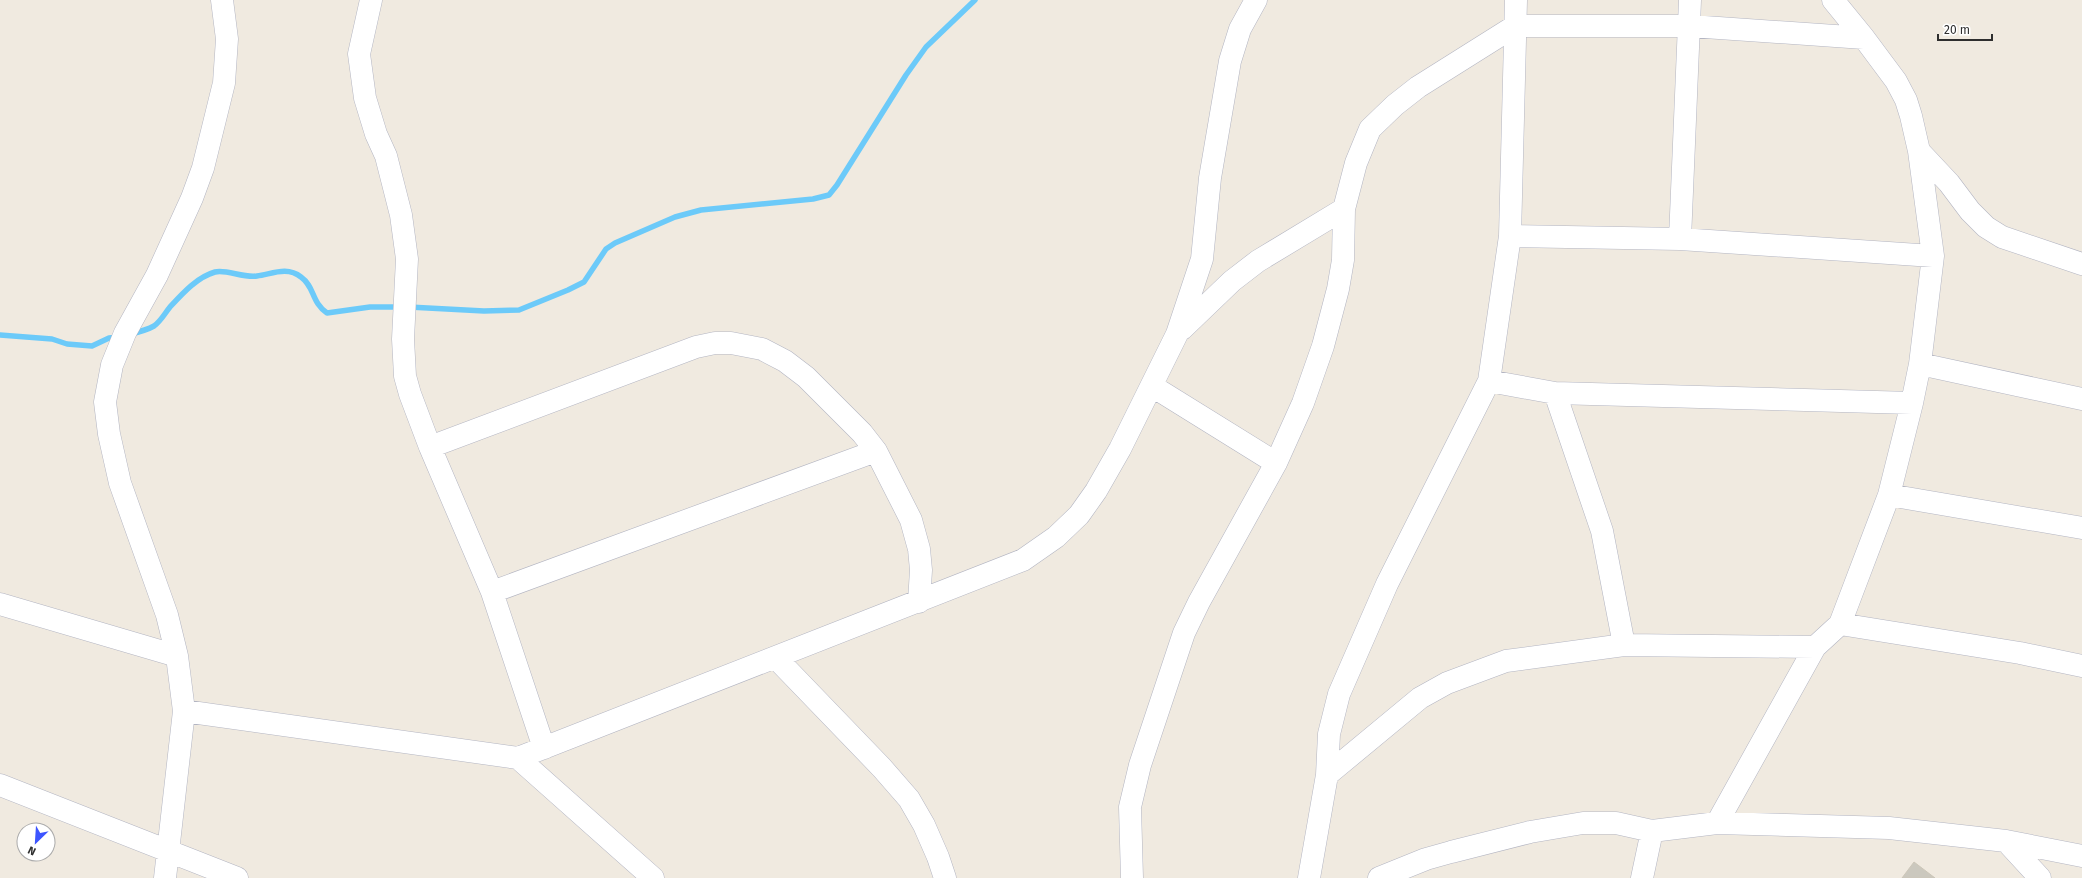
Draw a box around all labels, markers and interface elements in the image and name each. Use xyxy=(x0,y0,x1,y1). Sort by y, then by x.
scale bar xyxy=(1938,16,1992,42)
text: 20 m xyxy=(1944,23,1970,37)
north arrow xyxy=(16,822,56,862)
text: N xyxy=(26,843,38,858)

